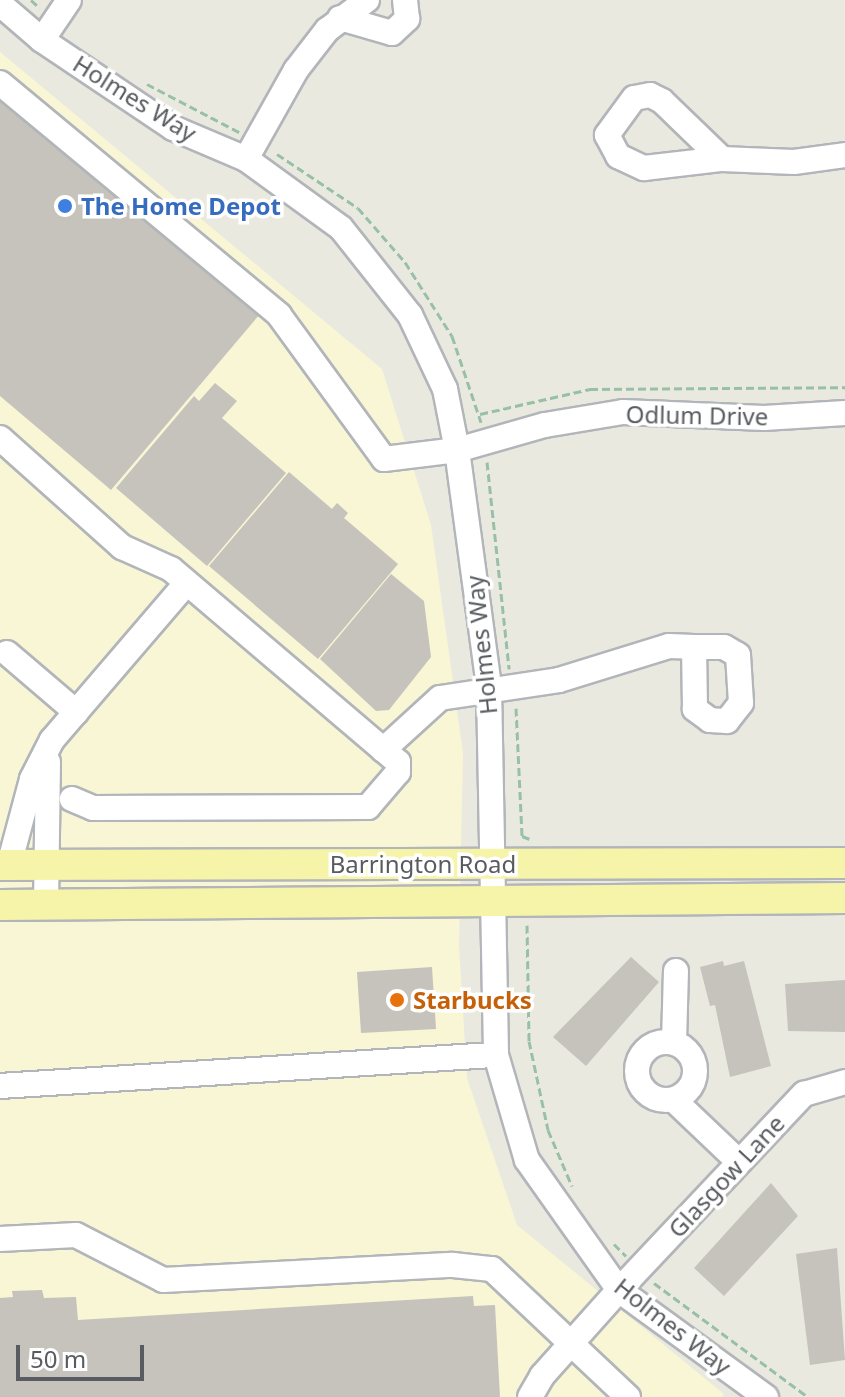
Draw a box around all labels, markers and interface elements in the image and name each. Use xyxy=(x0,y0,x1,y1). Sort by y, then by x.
street label: Holmes Way xyxy=(68,49,202,147)
place label: The Home Depot xyxy=(81,192,281,220)
marker: The Home Depot xyxy=(56,197,74,215)
street label: Odlum Drive xyxy=(625,399,769,431)
street label: Holmes Way xyxy=(459,574,503,716)
street label: Barrington Road xyxy=(330,850,516,878)
place label: Starbucks xyxy=(413,986,532,1014)
marker: Starbucks xyxy=(388,991,406,1009)
street label: Glasgow Lane xyxy=(662,1109,790,1243)
street label: Holmes Way xyxy=(609,1272,737,1380)
scale bar xyxy=(20,1329,148,1379)
text: 50 m xyxy=(30,1342,86,1375)

